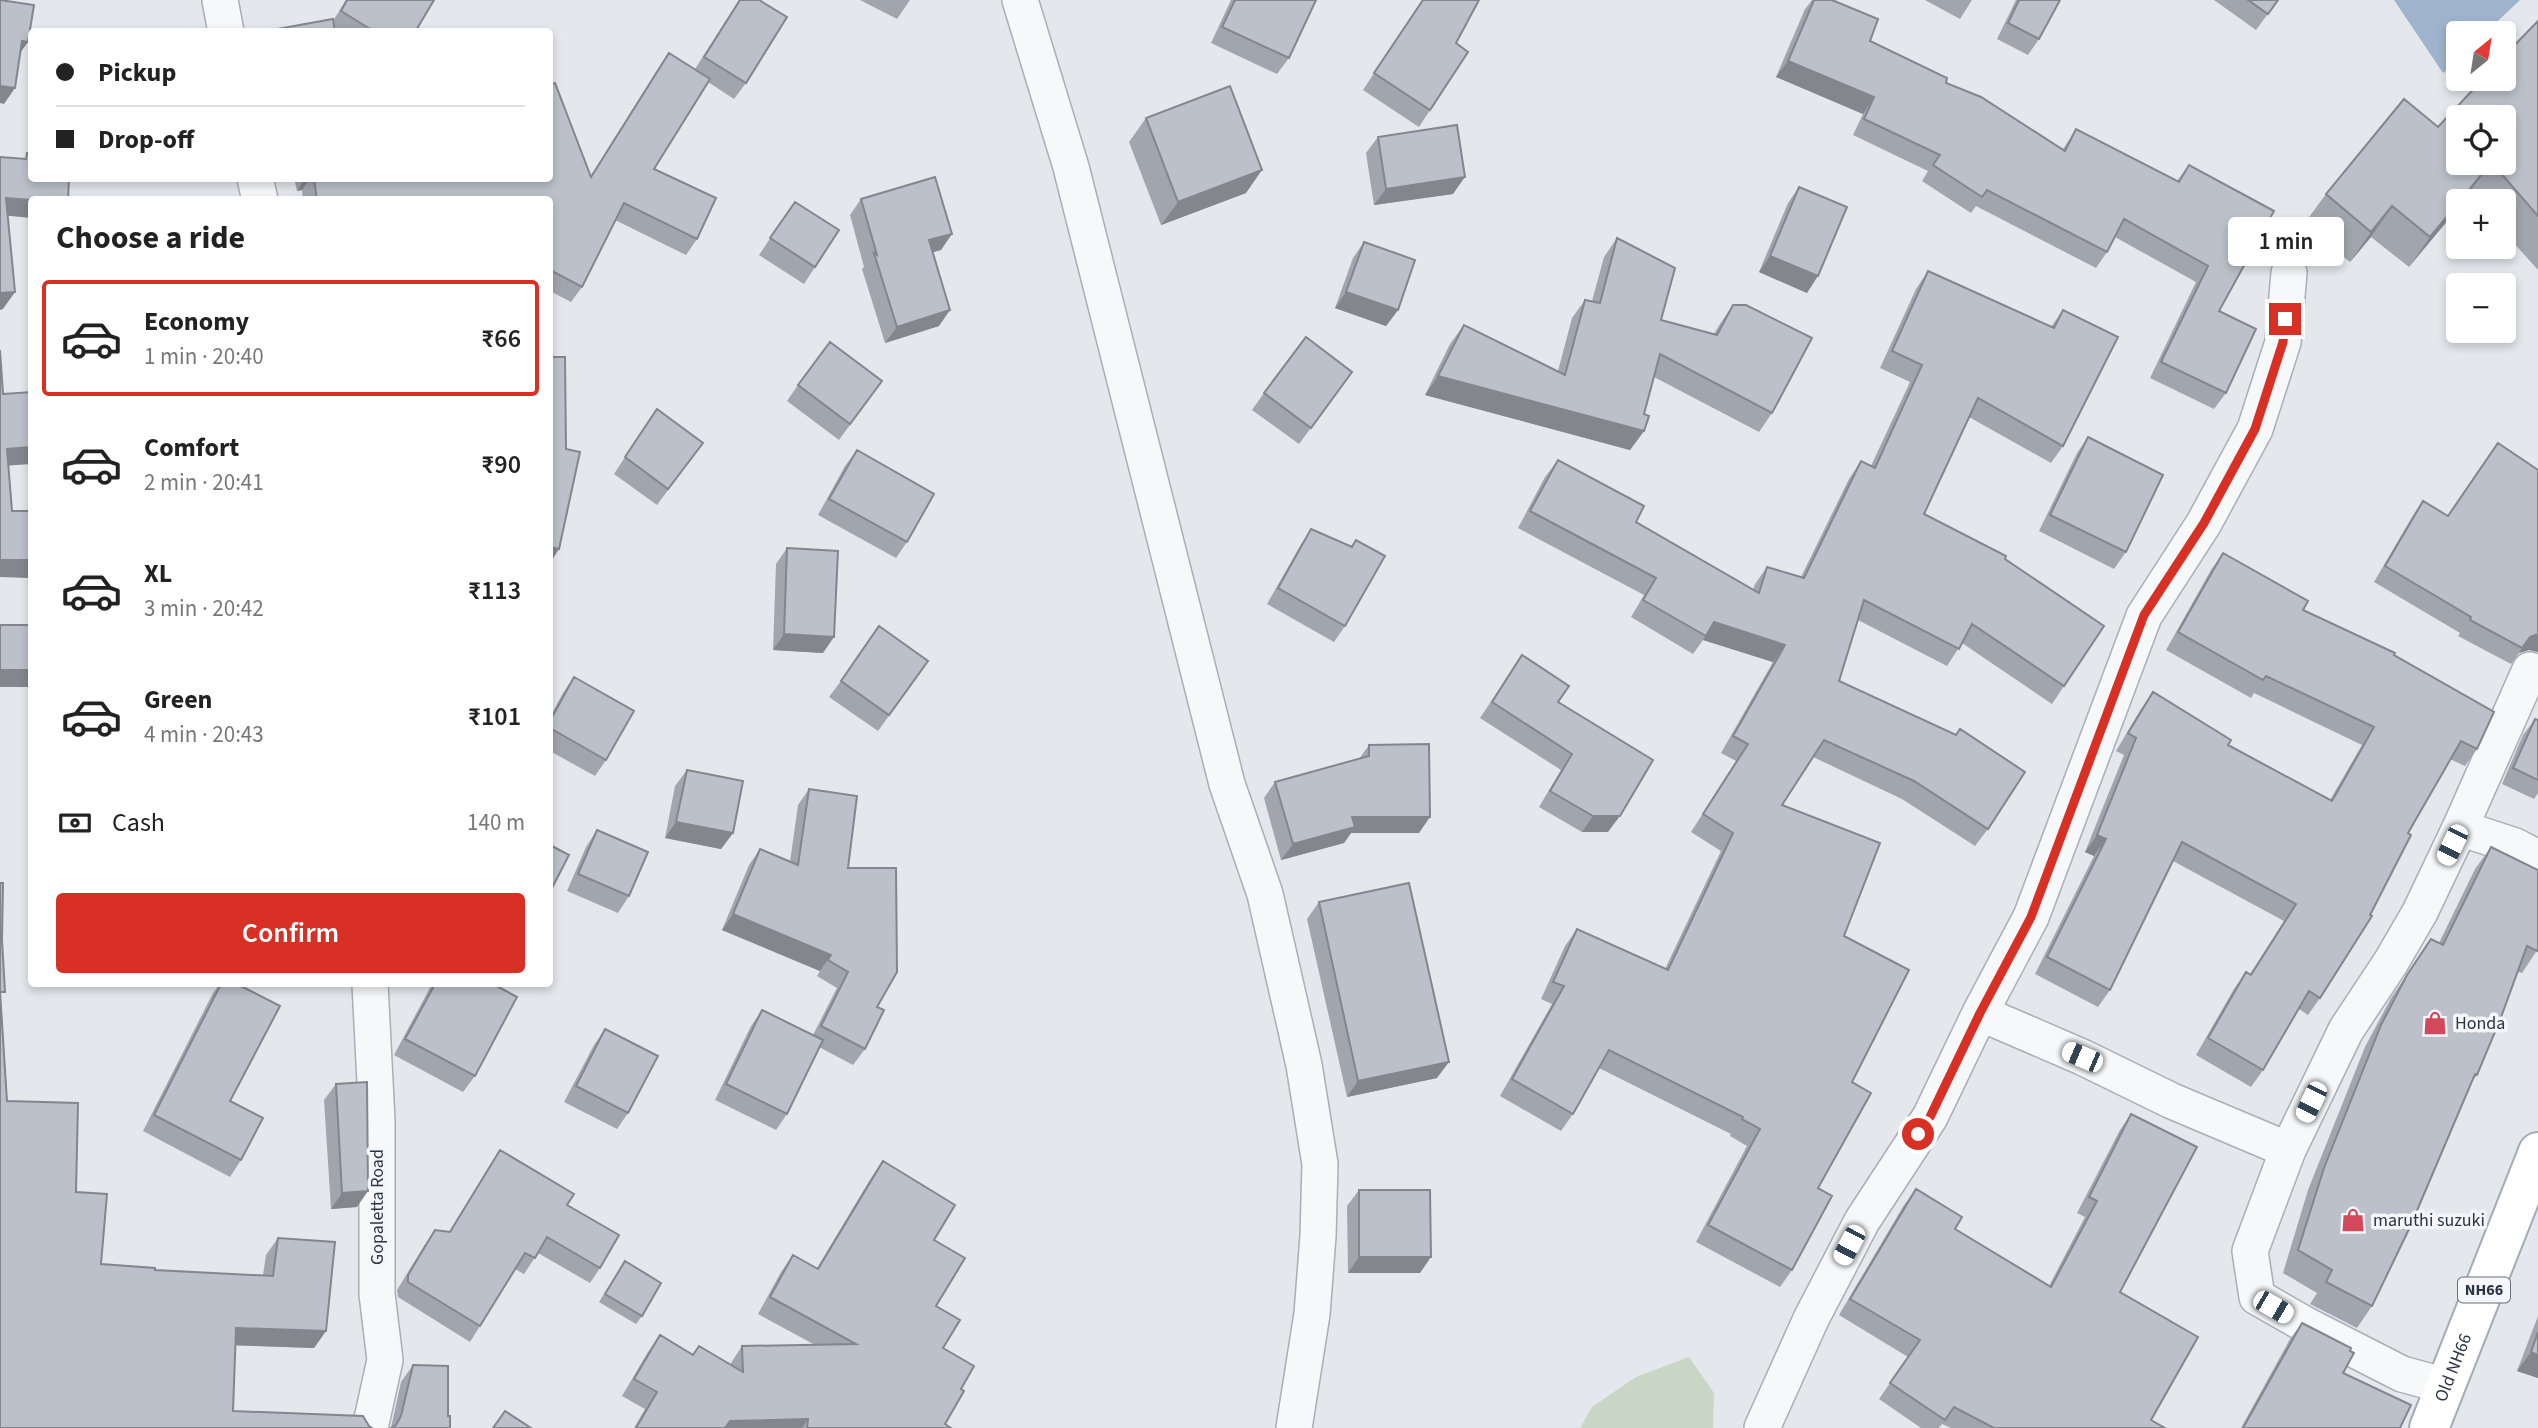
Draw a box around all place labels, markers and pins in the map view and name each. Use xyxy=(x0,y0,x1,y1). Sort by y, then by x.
shop icon: Honda xyxy=(2421,1009,2449,1037)
place label: Honda xyxy=(2455,1011,2505,1036)
shop icon: maruthi suzuki xyxy=(2339,1206,2367,1234)
place label: maruthi suzuki xyxy=(2373,1208,2485,1233)

